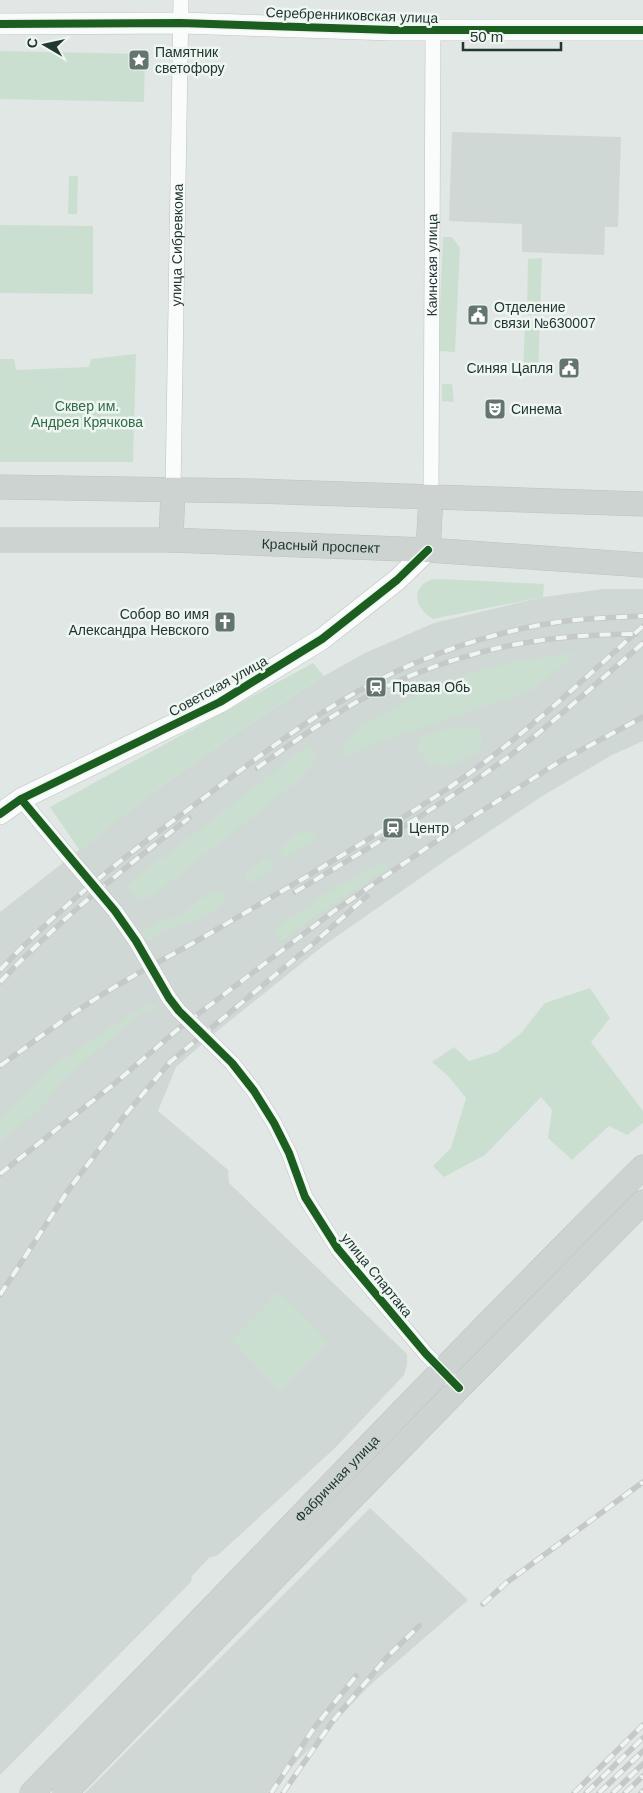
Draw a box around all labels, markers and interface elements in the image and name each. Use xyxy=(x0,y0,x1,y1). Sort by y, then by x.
street label: Серебренниковская улица xyxy=(265,4,439,26)
north arrow xyxy=(20,20,70,70)
scale bar xyxy=(463,20,560,52)
text: 50 m xyxy=(470,28,503,45)
text: С xyxy=(23,37,41,49)
place label: Памятник светофору xyxy=(155,44,225,76)
place icon: Памятник светофору xyxy=(127,48,151,72)
street label: улица Сибревкома xyxy=(168,183,186,307)
street label: Каинская улица xyxy=(424,213,440,316)
place label: Отделение связи №630007 xyxy=(494,299,596,331)
public building icon: Отделение связи №630007 xyxy=(466,303,490,327)
public building icon: Синяя Цапля xyxy=(557,356,581,380)
place label: Синяя Цапля xyxy=(467,360,553,376)
theatre icon: Синема xyxy=(483,397,507,421)
park label: Сквер им. Андрея Крячкова xyxy=(31,398,143,430)
place label: Синема xyxy=(511,401,562,417)
street label: Красный проспект xyxy=(261,536,381,556)
place label: Собор во имя Александра Невского xyxy=(68,606,209,638)
church icon: Собор во имя Александра Невского xyxy=(213,610,237,634)
street label: Советская улица xyxy=(166,652,270,720)
station icon: Правая Обь xyxy=(364,675,388,699)
place label: Правая Обь xyxy=(392,679,470,695)
station icon: Центр xyxy=(381,816,405,840)
place label: Центр xyxy=(409,820,449,836)
street label: улица Спартака xyxy=(338,1230,416,1320)
street label: Фабричная улица xyxy=(291,1432,383,1526)

